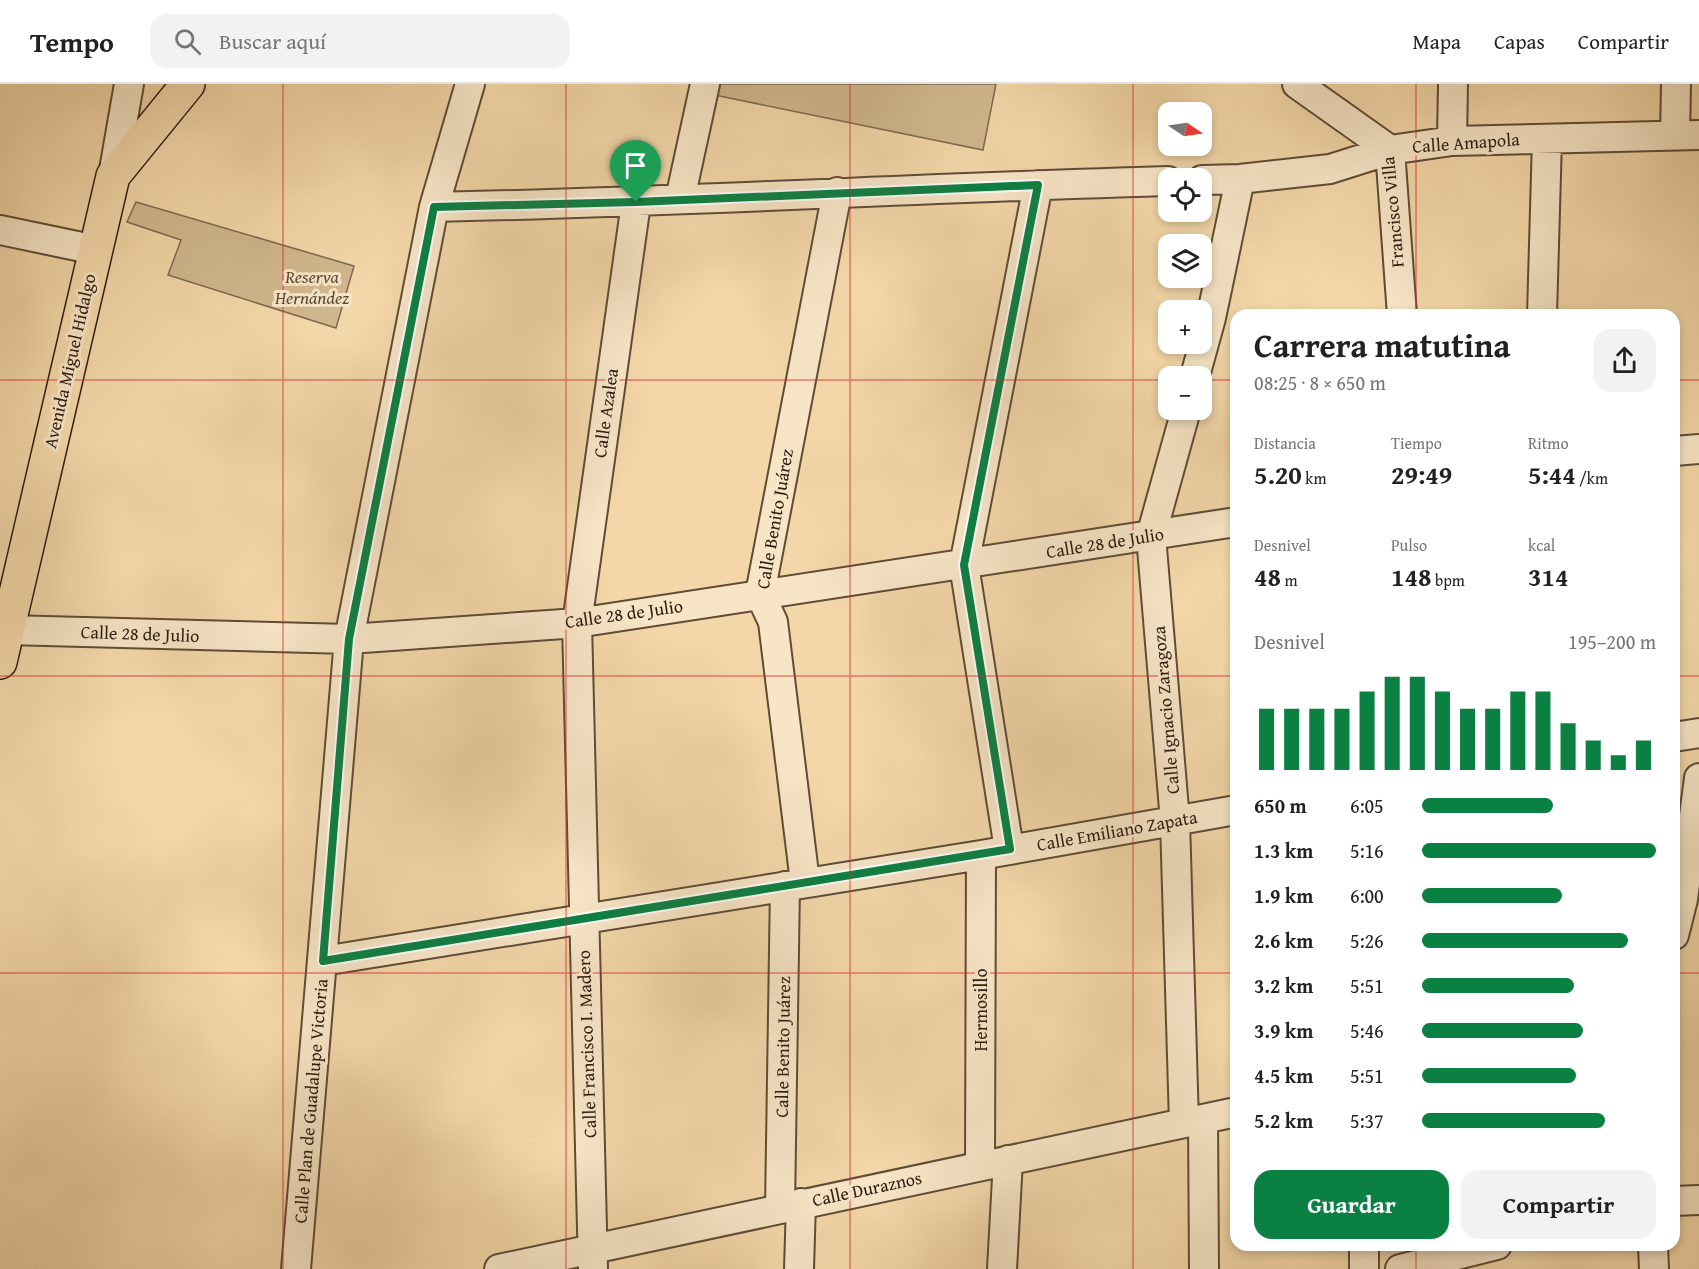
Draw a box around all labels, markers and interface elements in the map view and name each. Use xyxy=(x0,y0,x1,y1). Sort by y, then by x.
search box xyxy=(150,14,570,68)
text: Tempo xyxy=(30,21,114,62)
icon: search xyxy=(171,25,204,58)
text: Buscar aquí xyxy=(219,25,326,57)
text: Mapa xyxy=(1412,26,1461,57)
text: Capas xyxy=(1494,26,1545,57)
text: Compartir xyxy=(1578,26,1669,57)
north arrow xyxy=(1158,102,1212,156)
map controls xyxy=(1158,102,1212,420)
street label: Calle Amapola xyxy=(1411,125,1521,160)
pin xyxy=(610,140,661,202)
icon: arrive xyxy=(619,149,652,182)
street label: Francisco Villa xyxy=(1374,155,1411,269)
button: locate xyxy=(1158,168,1212,222)
button: layers xyxy=(1158,234,1212,288)
park label: Reserva Hernández xyxy=(274,263,349,311)
street label: Avenida Miguel Hidalgo xyxy=(36,271,103,451)
button: + xyxy=(1158,300,1212,354)
text: Carrera matutina xyxy=(1254,321,1510,369)
button: share xyxy=(1593,329,1656,392)
street label: Calle Azalea xyxy=(586,366,625,459)
button: − xyxy=(1158,366,1212,420)
text: 08:25 · 8 × 650 m xyxy=(1254,368,1386,397)
text: Distancia xyxy=(1254,431,1316,455)
text: Tiempo xyxy=(1391,431,1442,455)
text: Ritmo xyxy=(1528,431,1569,455)
street label: Calle Benito Juárez xyxy=(749,447,800,591)
text: 5.20 xyxy=(1254,455,1302,494)
text: 29:49 xyxy=(1391,455,1452,494)
text: 5:44 xyxy=(1528,455,1576,494)
text: km xyxy=(1302,466,1326,490)
text: /km xyxy=(1576,466,1608,490)
street label: Calle 28 de Julio xyxy=(1044,520,1166,565)
text: Desnivel xyxy=(1254,533,1311,557)
text: Pulso xyxy=(1391,533,1427,557)
text: kcal xyxy=(1528,533,1555,557)
text: 48 xyxy=(1254,557,1281,596)
text: 148 xyxy=(1391,557,1431,596)
text: 314 xyxy=(1528,557,1568,596)
text: m xyxy=(1281,568,1298,592)
text: bpm xyxy=(1431,568,1465,592)
street label: Calle 28 de Julio xyxy=(563,592,685,635)
street label: Calle 28 de Julio xyxy=(80,618,200,649)
street label: Calle Ignacio Zaragoza xyxy=(1145,624,1186,795)
text: Desnivel xyxy=(1254,627,1325,656)
text: 195–200 m xyxy=(1568,627,1656,656)
text: 650 m xyxy=(1254,791,1307,820)
text: 6:05 xyxy=(1350,791,1384,820)
street label: Calle Emiliano Zapata xyxy=(1034,803,1200,858)
text: 1.3 km xyxy=(1254,836,1313,865)
text: 5:16 xyxy=(1350,836,1384,865)
text: 1.9 km xyxy=(1254,881,1313,910)
text: 6:00 xyxy=(1350,881,1384,910)
text: 2.6 km xyxy=(1254,926,1313,955)
text: 5:26 xyxy=(1350,926,1384,955)
street label: Calle Francisco I. Madero xyxy=(570,949,603,1139)
street label: Hermosillo xyxy=(967,968,994,1052)
text: 3.2 km xyxy=(1254,971,1313,1000)
text: 5:51 xyxy=(1350,971,1384,1000)
street label: Calle Benito Juárez xyxy=(768,976,797,1118)
street label: Calle Plan de Guadalupe Victoria xyxy=(286,977,335,1224)
text: 3.9 km xyxy=(1254,1016,1313,1045)
text: 5:46 xyxy=(1350,1016,1384,1045)
text: 4.5 km xyxy=(1254,1061,1313,1090)
text: 5:51 xyxy=(1350,1061,1384,1090)
text: 5.2 km xyxy=(1254,1106,1313,1135)
text: 5:37 xyxy=(1350,1106,1384,1135)
street label: Calle Duraznos xyxy=(810,1164,924,1213)
button: Guardar xyxy=(1254,1170,1449,1239)
button: Compartir xyxy=(1461,1170,1656,1239)

